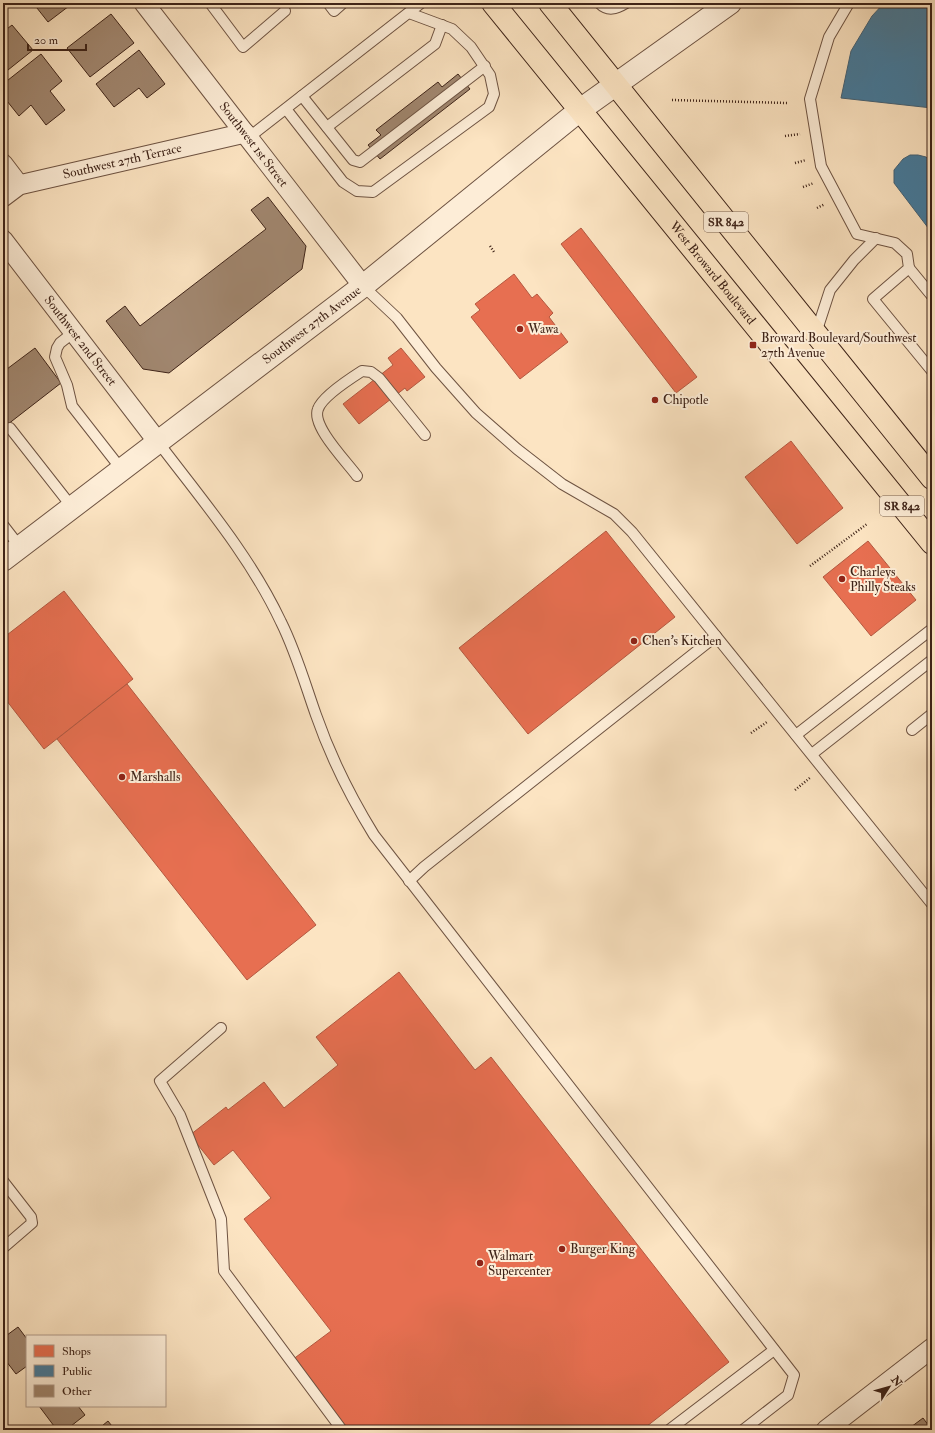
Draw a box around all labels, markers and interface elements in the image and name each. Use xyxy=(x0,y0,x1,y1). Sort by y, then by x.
scale bar xyxy=(28,26,86,52)
text: 20 m xyxy=(34,33,59,48)
street label: Southwest 1st Street xyxy=(216,99,291,190)
street label: Southwest 27th Terrace xyxy=(61,140,184,183)
road number: SR 842 xyxy=(704,212,748,232)
street label: West Broward Boulevard xyxy=(665,218,759,328)
street label: Southwest 27th Avenue xyxy=(259,282,365,368)
street label: Southwest 2nd Street xyxy=(41,292,120,389)
place label: Wawa xyxy=(527,321,559,337)
marker: Wawa xyxy=(515,324,525,334)
place label: Broward Boulevard/Southwest 27th Avenue xyxy=(761,330,916,361)
marker: Broward Boulevard/Southwest 27th Avenue xyxy=(748,340,758,350)
place label: Chipotle xyxy=(663,392,709,409)
marker: Chipotle xyxy=(650,395,660,405)
road number: SR 842 xyxy=(880,496,924,516)
place label: Charleys Philly Steaks xyxy=(850,564,916,596)
marker: Charleys Philly Steaks xyxy=(837,574,847,584)
place label: Chen's Kitchen xyxy=(642,633,722,649)
marker: Chen's Kitchen xyxy=(629,636,639,646)
place label: Marshalls xyxy=(130,769,181,785)
marker: Marshalls xyxy=(117,772,127,782)
place label: Burger King xyxy=(570,1241,636,1257)
marker: Burger King xyxy=(557,1244,567,1254)
place label: Walmart Supercenter xyxy=(487,1248,551,1280)
marker: Walmart Supercenter xyxy=(475,1258,485,1268)
legend xyxy=(26,1335,166,1407)
text: Shops xyxy=(62,1344,91,1359)
text: Public xyxy=(62,1364,92,1379)
north arrow xyxy=(869,1367,909,1407)
text: N xyxy=(888,1373,905,1390)
text: Other xyxy=(62,1384,92,1399)

